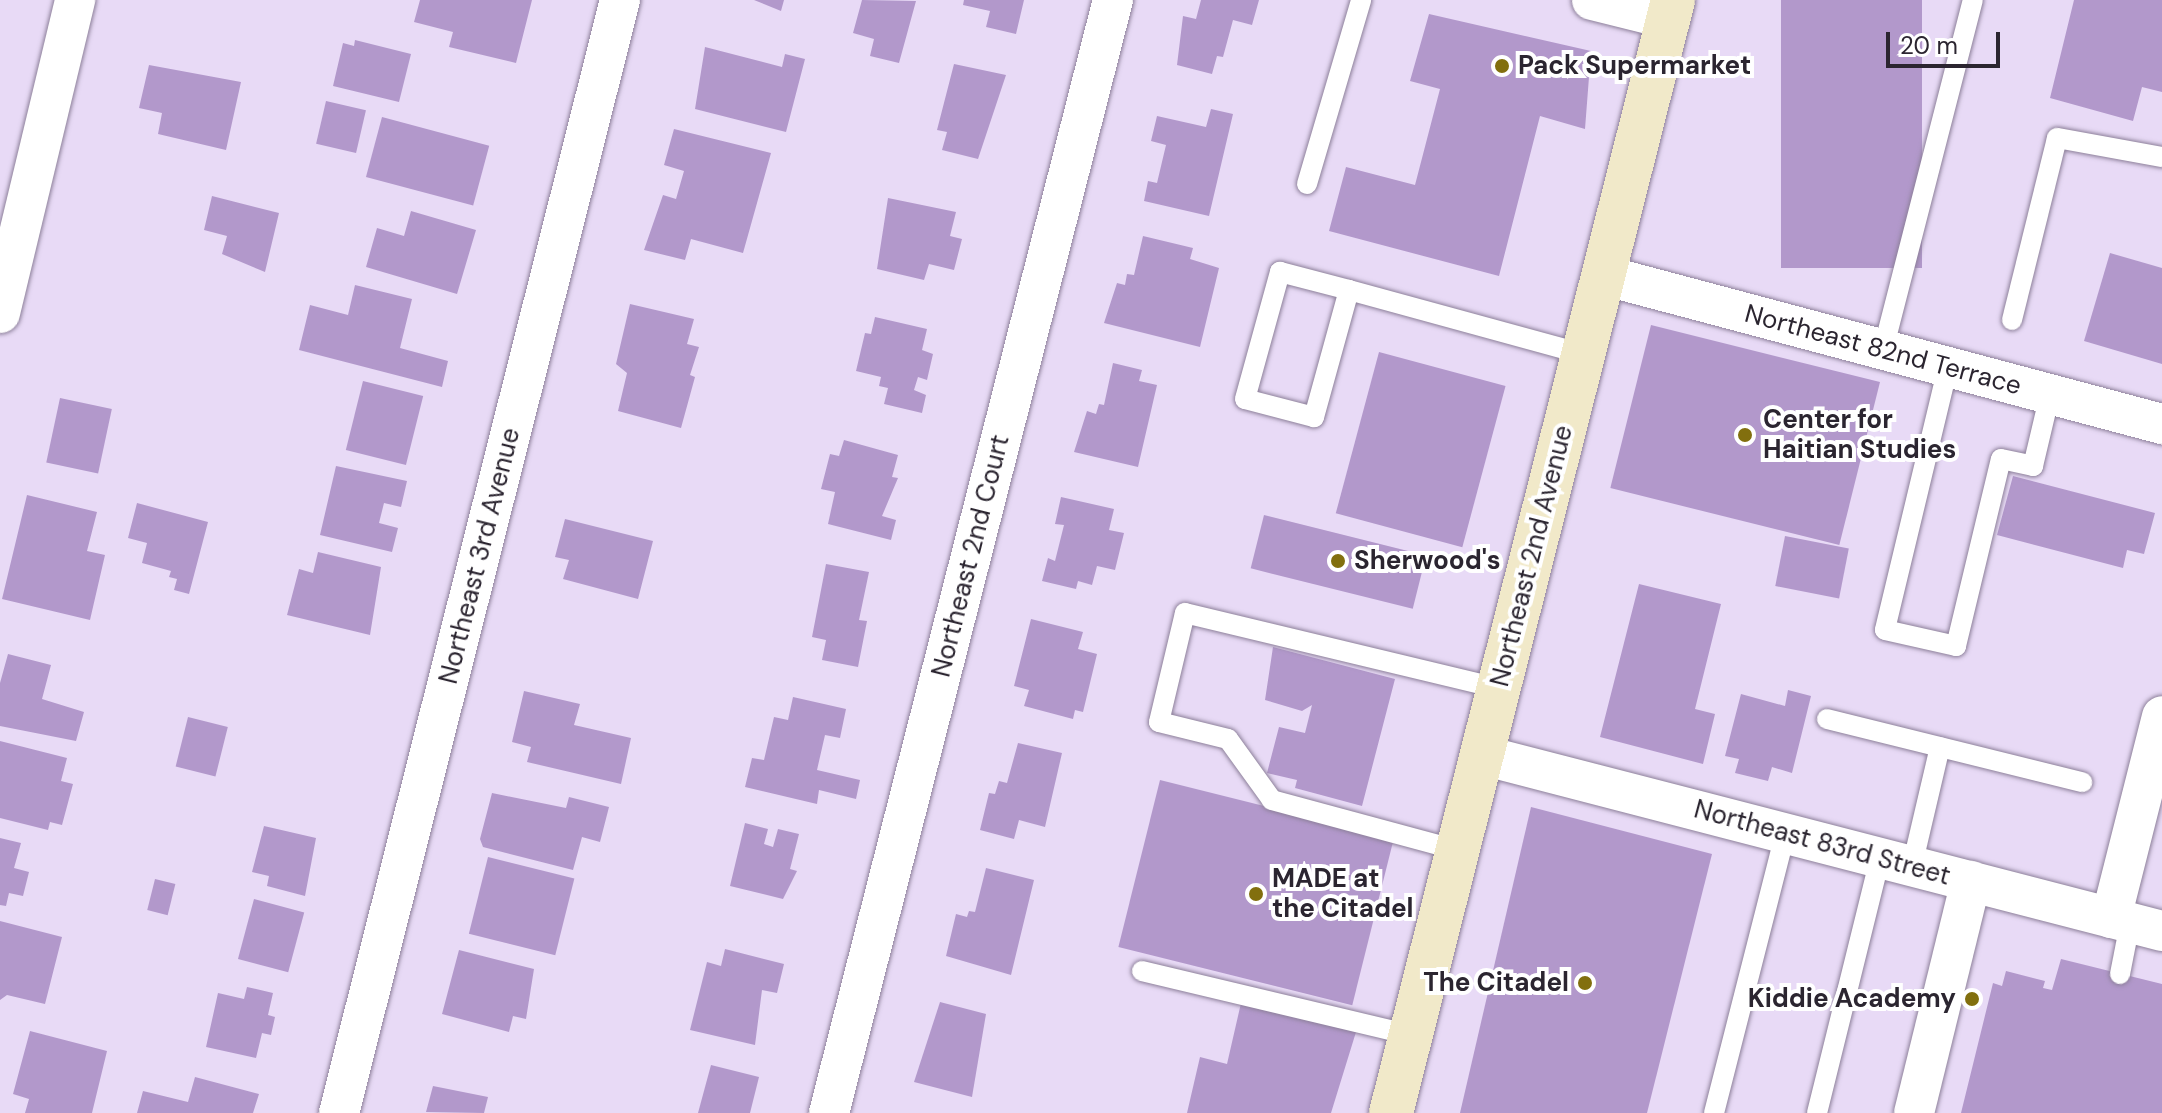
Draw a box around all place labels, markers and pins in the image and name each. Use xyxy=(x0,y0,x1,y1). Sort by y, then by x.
place label: Pack Supermarket xyxy=(1518,50,1751,82)
marker: Pack Supermarket xyxy=(1493,57,1511,75)
place label: Center for Haitian Studies xyxy=(1763,404,1956,466)
marker: Center for Haitian Studies xyxy=(1734,424,1756,446)
place label: Sherwood's xyxy=(1354,545,1501,577)
marker: Sherwood's xyxy=(1329,552,1347,570)
place label: MADE at the Citadel xyxy=(1272,863,1414,924)
marker: MADE at the Citadel xyxy=(1247,885,1265,903)
place label: The Citadel xyxy=(1423,967,1569,999)
marker: The Citadel xyxy=(1576,974,1594,992)
place label: Kiddie Academy xyxy=(1748,983,1956,1015)
marker: Kiddie Academy xyxy=(1963,990,1981,1008)

